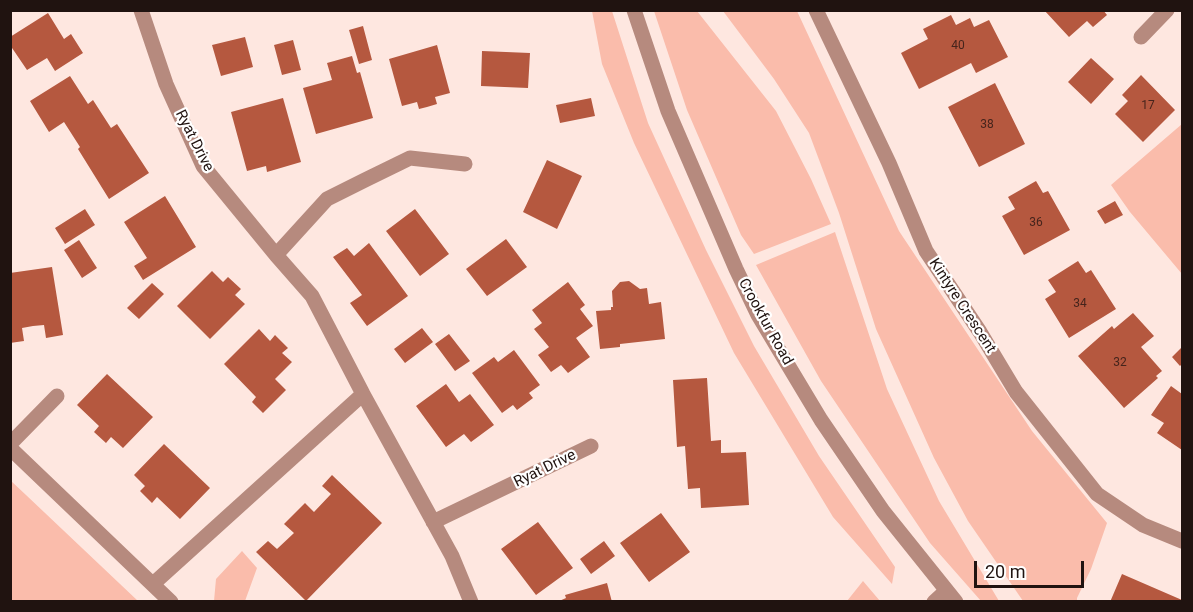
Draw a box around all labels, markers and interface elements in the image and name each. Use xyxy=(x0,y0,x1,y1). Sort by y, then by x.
house number: 40 xyxy=(951,39,965,53)
house number: 17 xyxy=(1141,99,1155,113)
street label: Ryat Drive xyxy=(171,107,217,175)
house number: 38 xyxy=(980,118,994,132)
house number: 36 xyxy=(1029,216,1043,230)
street label: Kintyre Crescent xyxy=(925,255,999,357)
street label: Crookfur Road xyxy=(734,276,796,368)
house number: 34 xyxy=(1073,297,1087,311)
house number: 32 xyxy=(1113,356,1127,370)
street label: Ryat Drive xyxy=(511,446,579,492)
scale bar xyxy=(977,549,1086,587)
text: 20 m xyxy=(985,561,1025,582)

